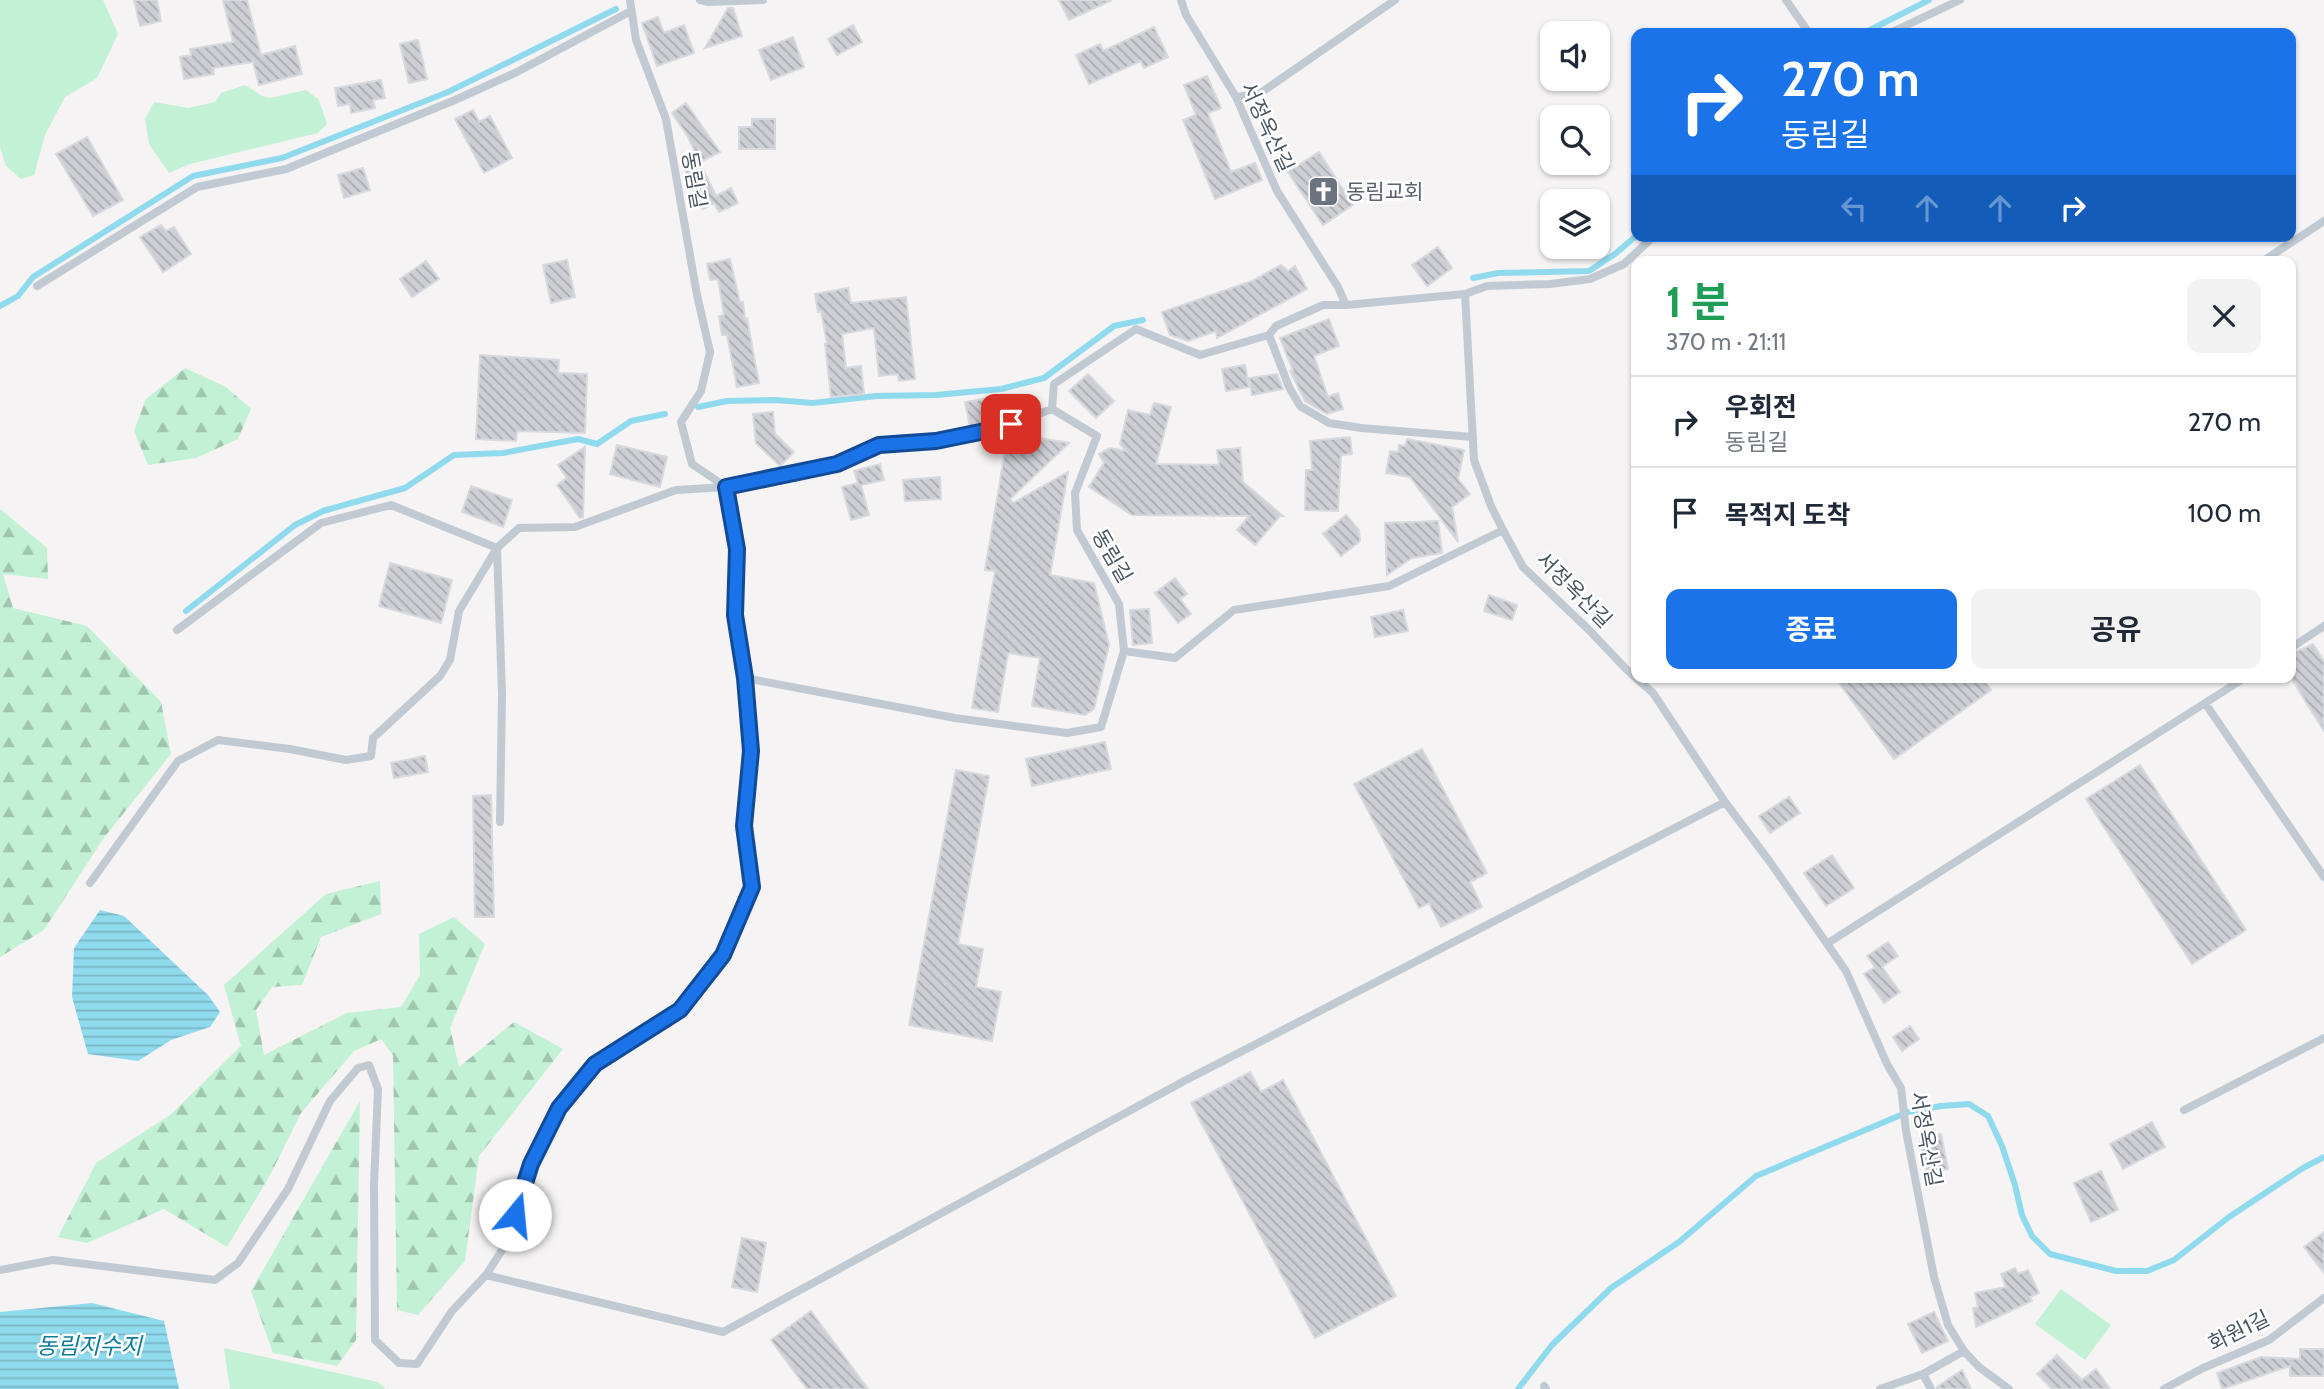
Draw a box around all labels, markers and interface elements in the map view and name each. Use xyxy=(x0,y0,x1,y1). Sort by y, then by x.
map controls xyxy=(1540,21,1610,259)
button: sound xyxy=(1540,21,1610,91)
text: 270 m xyxy=(1781,49,1920,108)
icon: right xyxy=(1666,56,1757,147)
street label: 서정옥산길 xyxy=(1236,78,1299,176)
button: search xyxy=(1540,105,1610,175)
text: 동림길 xyxy=(1781,115,1869,154)
street label: 동림길 xyxy=(677,149,712,211)
church icon: 동림교회 xyxy=(1306,175,1340,209)
place label: 동림교회 xyxy=(1346,179,1423,204)
button: layers xyxy=(1540,189,1610,259)
icon: left xyxy=(1835,189,1873,227)
icon: ahead xyxy=(1908,189,1946,227)
icon: ahead xyxy=(1981,189,2019,227)
icon: right xyxy=(2054,189,2092,227)
text: 1 분 xyxy=(1666,276,1730,328)
button: close xyxy=(2187,279,2261,353)
text: 370 m · 21:11 xyxy=(1666,328,1786,356)
text: 우회전 xyxy=(1725,391,1797,423)
pin xyxy=(981,394,1041,454)
icon: right xyxy=(1666,403,1704,441)
icon: arrive xyxy=(992,405,1030,443)
text: 270 m xyxy=(2188,406,2261,438)
text: 동림길 xyxy=(1725,428,1788,456)
icon: arrive xyxy=(1666,494,1704,532)
text: 100 m xyxy=(2188,497,2261,529)
text: 목적지 도착 xyxy=(1725,499,1850,531)
street label: 동림길 xyxy=(1087,524,1138,587)
street label: 서정옥산길 xyxy=(1531,547,1617,633)
button: 종료 xyxy=(1666,589,1957,669)
button: 공유 xyxy=(1971,589,2261,669)
street label: 서정옥산길 xyxy=(1906,1089,1947,1189)
position arrow xyxy=(478,1178,552,1252)
street label: 화원1길 xyxy=(2204,1305,2273,1356)
water label: 동림지수지 xyxy=(36,1332,144,1360)

